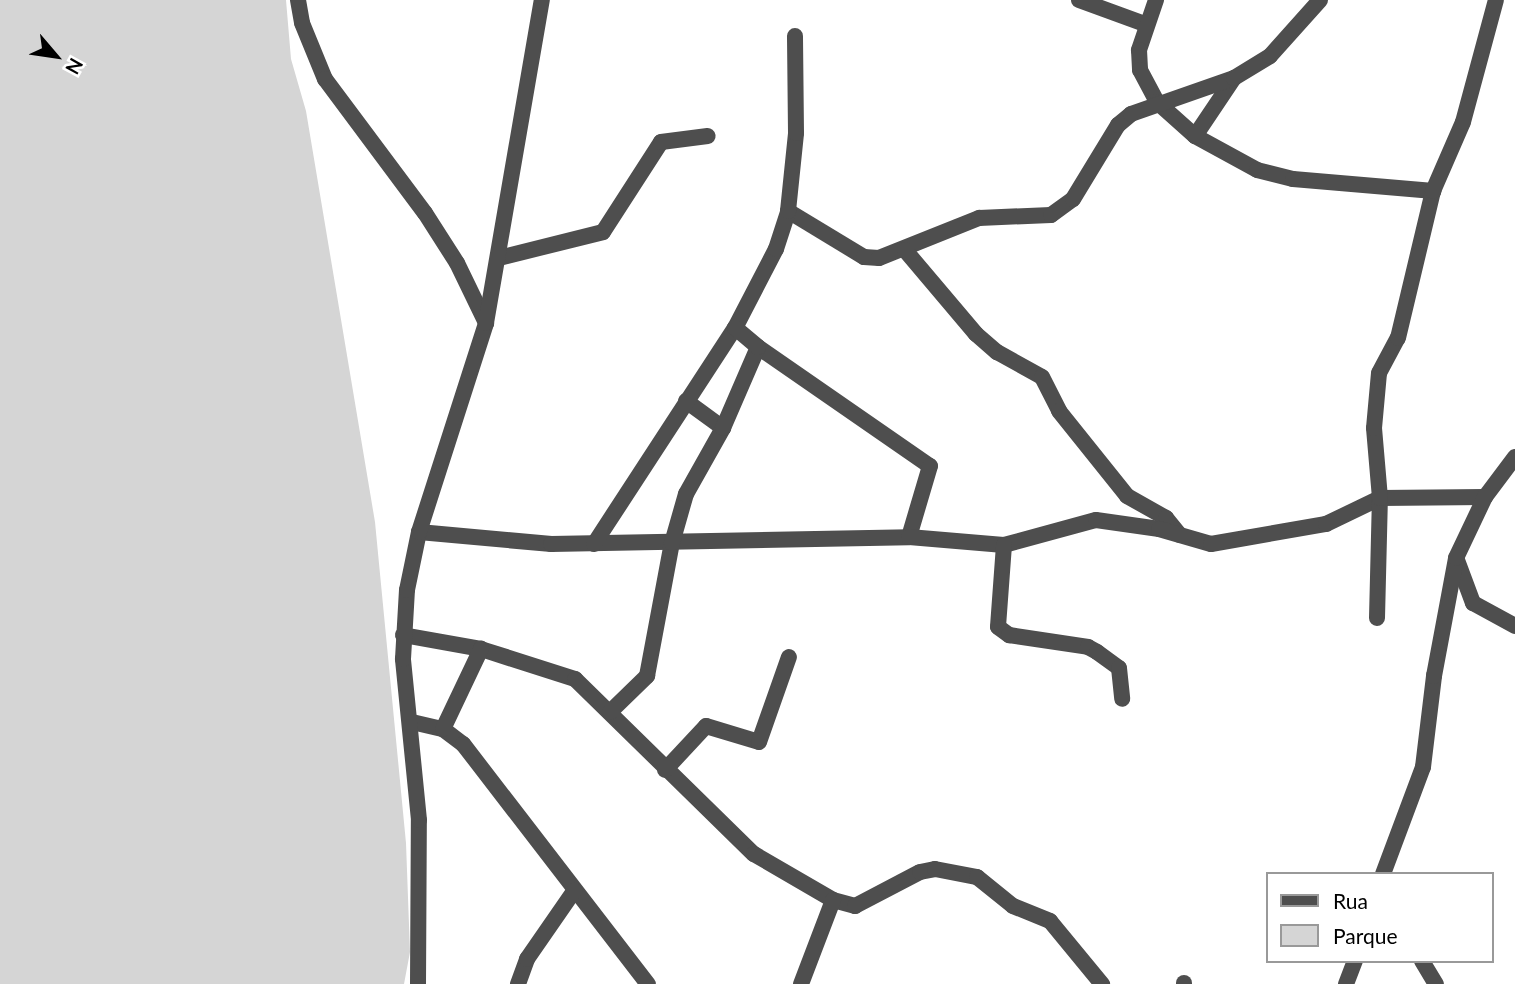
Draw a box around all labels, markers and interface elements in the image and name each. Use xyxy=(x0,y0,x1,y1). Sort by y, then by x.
north arrow xyxy=(21,21,91,91)
text: N xyxy=(61,54,88,78)
legend xyxy=(1266,872,1494,963)
text: Rua xyxy=(1333,888,1368,913)
text: Parque xyxy=(1333,923,1398,948)

